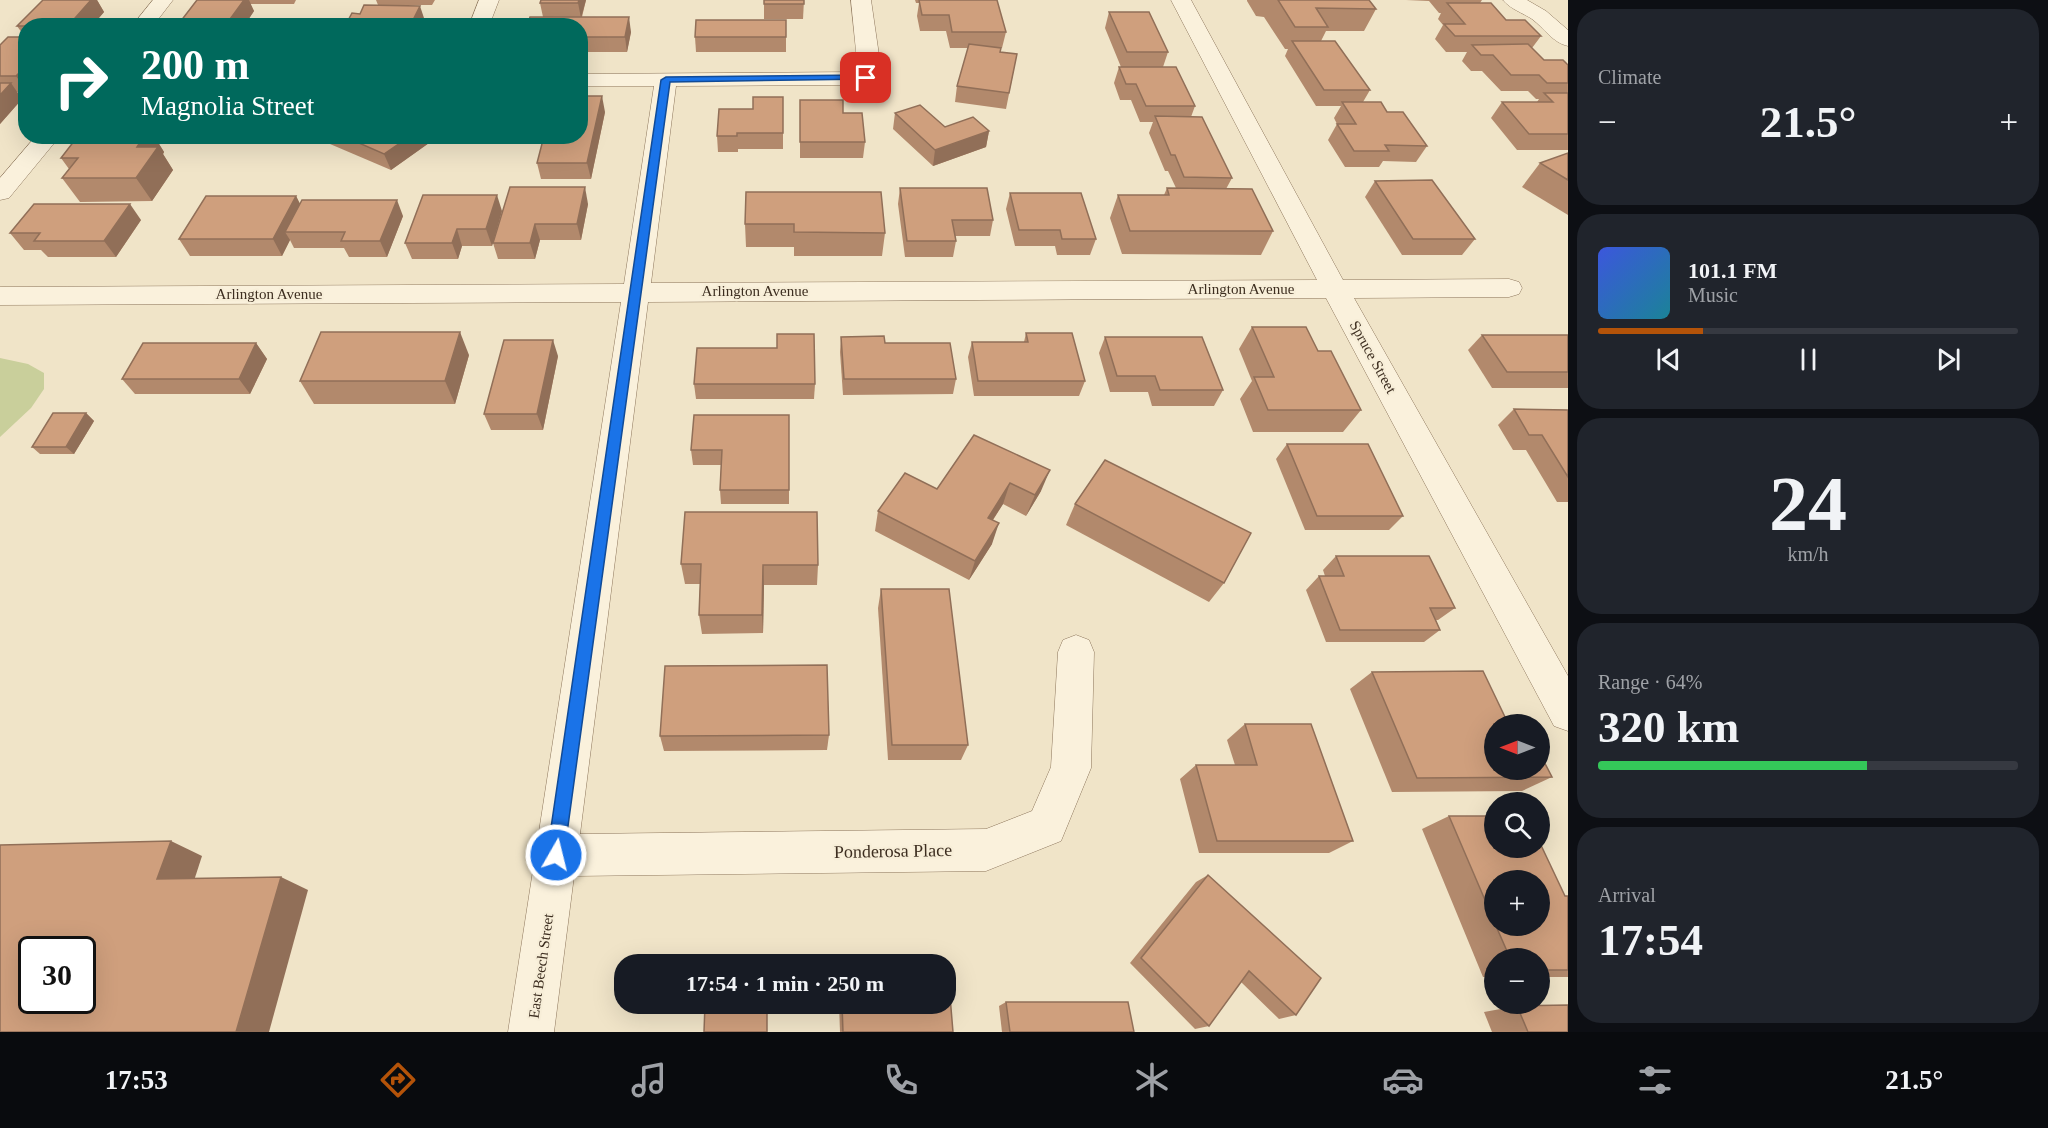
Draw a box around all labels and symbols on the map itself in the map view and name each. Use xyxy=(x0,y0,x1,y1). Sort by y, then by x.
pin xyxy=(840,52,891,103)
street label: Arlington Avenue xyxy=(1188,281,1295,297)
street label: Arlington Avenue xyxy=(702,283,809,299)
street label: Arlington Avenue xyxy=(216,286,323,302)
street label: Spruce Street xyxy=(1347,318,1400,397)
north arrow xyxy=(1484,714,1550,780)
position arrow xyxy=(524,823,588,887)
street label: Ponderosa Place xyxy=(834,840,952,862)
street label: East Beech Street xyxy=(526,912,556,1019)
speed limit sign: 30 xyxy=(18,936,96,1014)

